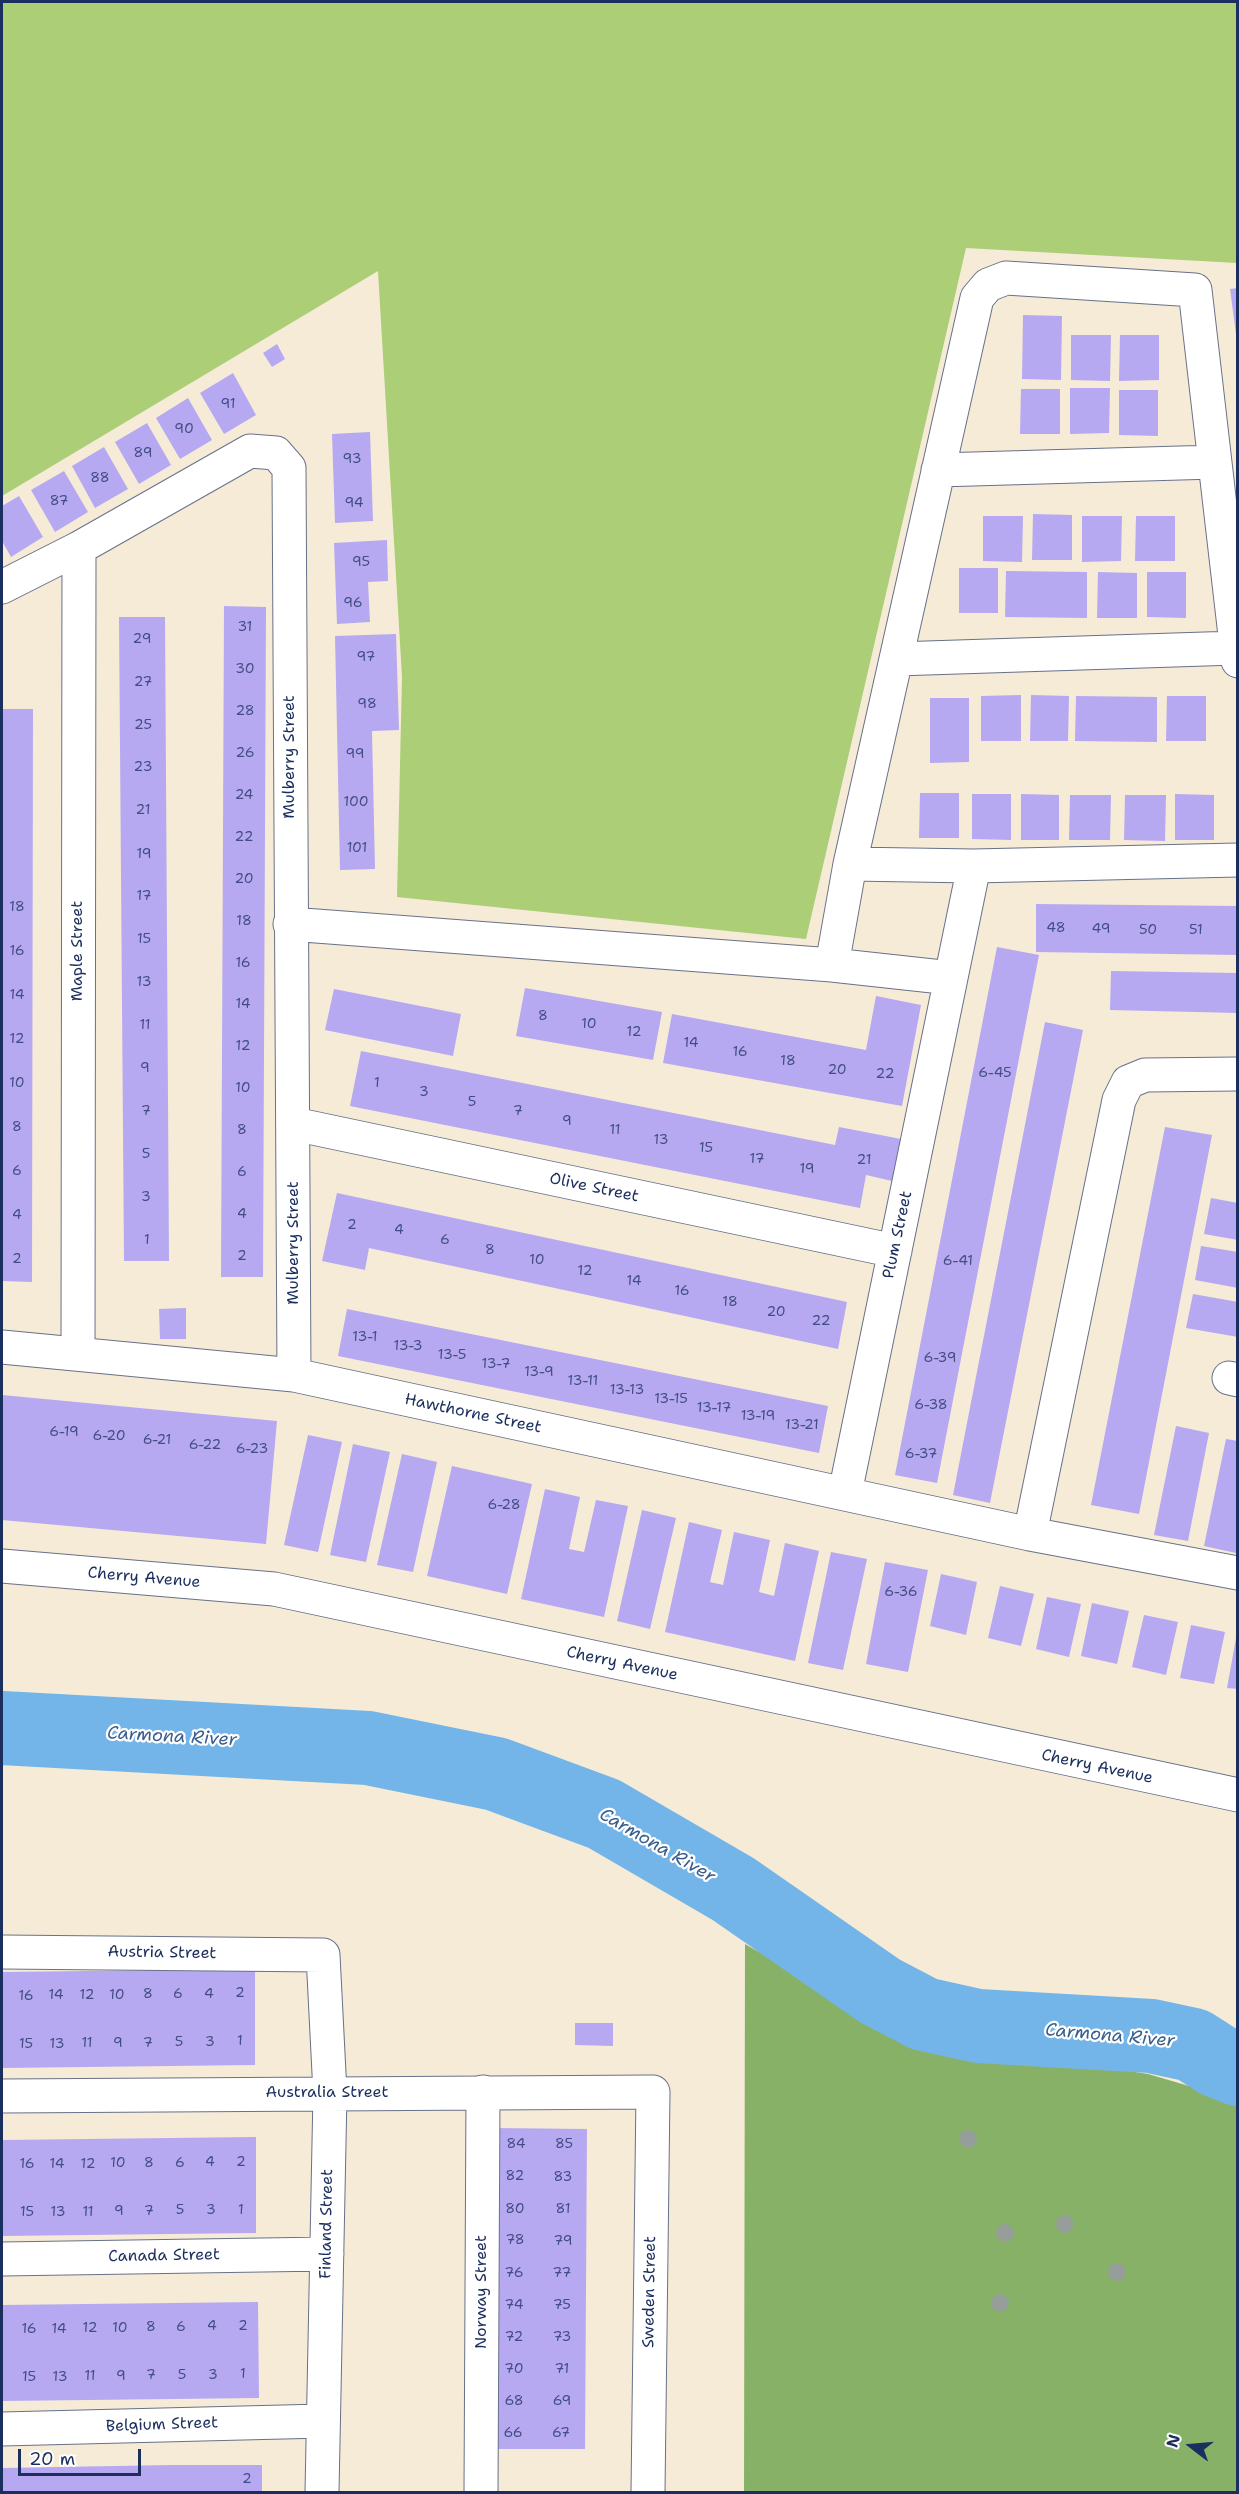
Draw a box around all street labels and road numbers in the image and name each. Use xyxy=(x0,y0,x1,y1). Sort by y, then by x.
street label: Mulberry Street xyxy=(280,695,300,819)
street label: Maple Street xyxy=(68,901,88,1001)
street label: Olive Street xyxy=(548,1169,640,1207)
street label: Mulberry Street xyxy=(284,1181,304,1305)
street label: Plum Street xyxy=(879,1189,917,1281)
street label: Hawthorne Street xyxy=(403,1390,543,1438)
street label: Cherry Avenue xyxy=(87,1563,201,1593)
street label: Cherry Avenue xyxy=(565,1643,679,1685)
street label: Cherry Avenue xyxy=(1040,1746,1154,1788)
street label: Austria Street xyxy=(107,1942,217,1964)
street label: Australia Street xyxy=(266,2083,388,2103)
street label: Finland Street xyxy=(316,2169,338,2279)
street label: Norway Street xyxy=(472,2235,492,2349)
street label: Sweden Street xyxy=(639,2236,661,2348)
street label: Canada Street xyxy=(108,2245,220,2267)
street label: Belgium Street xyxy=(106,2413,218,2437)

